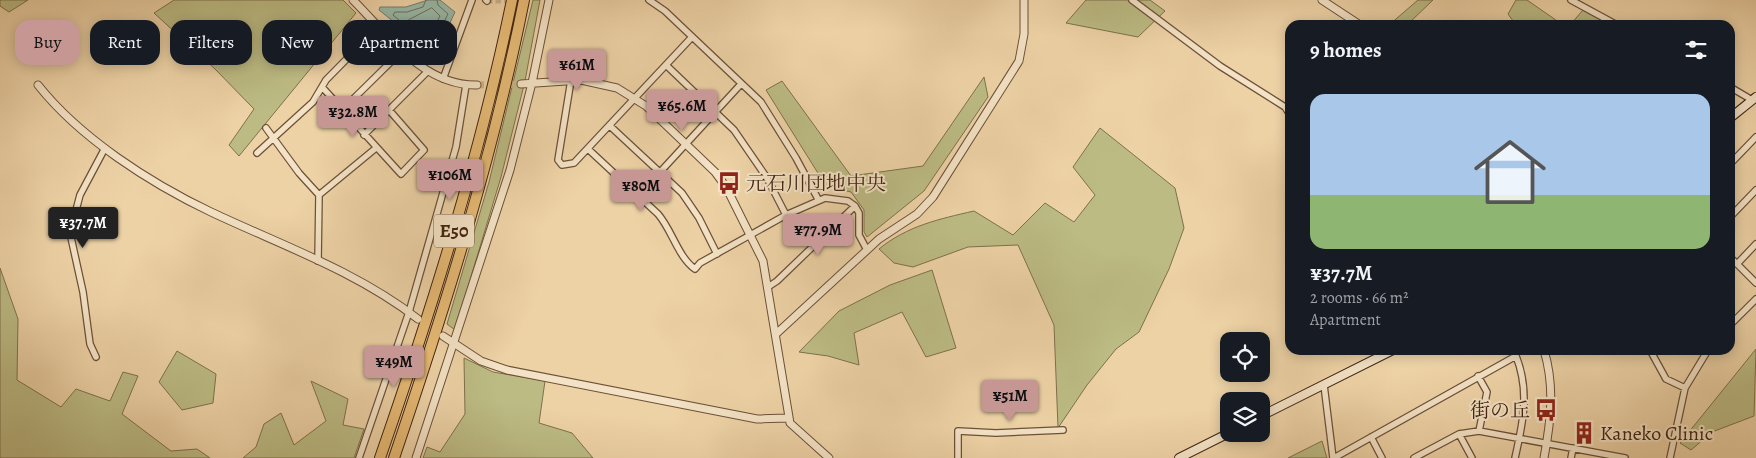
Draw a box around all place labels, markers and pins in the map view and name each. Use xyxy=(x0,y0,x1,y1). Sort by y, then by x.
pin: ¥61M xyxy=(547,48,607,91)
pin: ¥65.6M xyxy=(641,90,723,132)
pin: ¥32.8M xyxy=(312,96,394,138)
pin: ¥106M xyxy=(415,158,485,201)
pin: ¥80M xyxy=(611,170,671,212)
bus stop icon: 元石川団地中央 xyxy=(716,170,742,196)
place label: 元石川団地中央 xyxy=(746,170,886,197)
pin: ¥37.7M xyxy=(42,206,124,249)
pin: ¥77.9M xyxy=(777,214,859,256)
pin: ¥49M xyxy=(364,346,424,388)
pin: ¥51M xyxy=(980,380,1040,422)
place label: 街の丘 xyxy=(1470,397,1530,424)
bus stop icon: 街の丘 xyxy=(1533,397,1559,423)
building icon: Kaneko Clinic xyxy=(1571,420,1597,446)
place label: Kaneko Clinic xyxy=(1600,420,1713,447)

